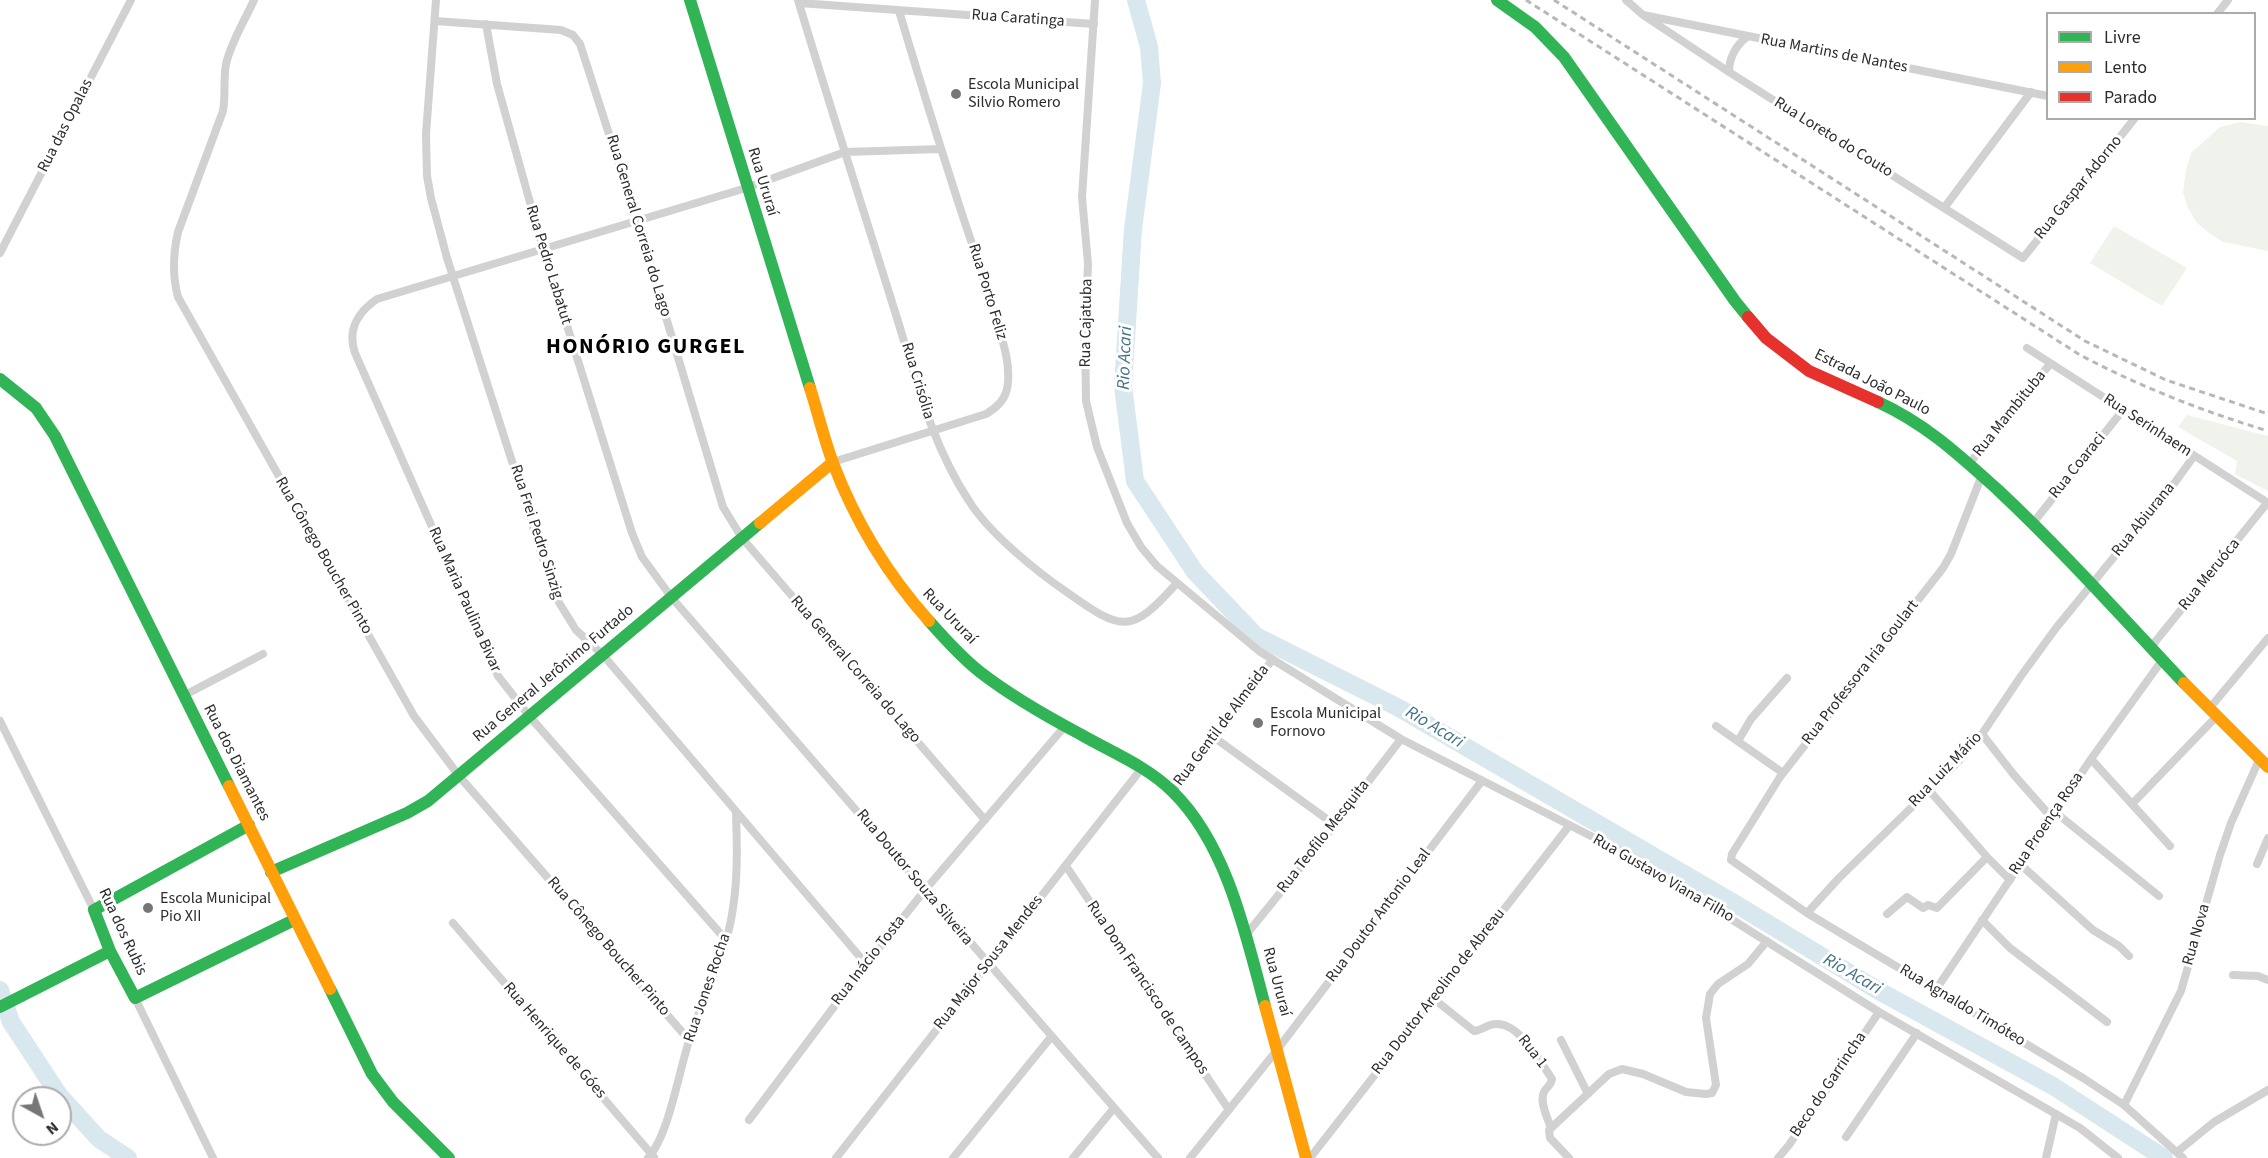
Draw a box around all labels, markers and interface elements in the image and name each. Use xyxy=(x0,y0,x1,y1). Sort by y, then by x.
street label: Rua Caratinga xyxy=(971,6,1065,32)
legend xyxy=(2046,12,2256,120)
text: Livre xyxy=(2104,25,2141,50)
street label: Rua Martins de Nantes xyxy=(1759,30,1909,78)
text: Lento xyxy=(2104,55,2147,80)
place label: Escola Municipal Silvio Romero xyxy=(968,75,1079,113)
street label: Rua das Opalas xyxy=(34,76,98,176)
text: Parado xyxy=(2104,85,2157,110)
marker: Escola Municipal Silvio Romero xyxy=(949,87,963,101)
street label: Rua Loreto do Couto xyxy=(1770,94,1896,182)
street label: Rua Gaspar Adorno xyxy=(2031,132,2127,244)
street label: Rua General Correia do Lago xyxy=(601,133,675,319)
street label: Rua Ururaí xyxy=(742,145,782,219)
street label: Rua Pedro Labatut xyxy=(521,203,575,327)
street label: Rua Porto Feliz xyxy=(963,242,1011,342)
street label: Rua Cajatuba xyxy=(1077,278,1097,368)
water label: Rio Acari xyxy=(1114,326,1138,390)
district label: HONÓRIO GURGEL xyxy=(546,335,746,361)
street label: Rua Crisólia xyxy=(896,340,938,422)
street label: Estrada João Paulo xyxy=(1811,345,1933,421)
street label: Rua Mambituba xyxy=(1969,367,2051,461)
street label: Rua Serinhaem xyxy=(2099,390,2195,462)
street label: Rua Coaraci xyxy=(2046,429,2110,503)
street label: Rua Frei Pedro Sinzig xyxy=(505,463,567,601)
street label: Rua Cônego Boucher Pinto xyxy=(270,474,376,638)
street label: Rua Abiurana xyxy=(2108,479,2180,561)
street label: Rua Maria Paulina Bivar xyxy=(423,524,505,676)
street label: Rua Meruóca xyxy=(2175,535,2245,615)
street label: Rua Ururaí xyxy=(917,585,981,649)
street label: Rua General Correia do Lago xyxy=(786,592,924,748)
street label: Rua Professora Iria Goulart xyxy=(1799,597,1923,749)
street label: Rua General Jerônimo Furtado xyxy=(470,601,638,747)
street label: Rua Gentil de Almeida xyxy=(1170,661,1274,791)
street label: Rua dos Diamantes xyxy=(198,702,274,824)
water label: Rio Acari xyxy=(1401,702,1467,754)
place label: Escola Municipal Fornovo xyxy=(1270,704,1381,742)
marker: Escola Municipal Fornovo xyxy=(1251,716,1265,730)
street label: Rua Luiz Mário xyxy=(1905,728,1987,812)
street label: Rua Proença Rosa xyxy=(2006,769,2088,879)
street label: Rua Teofilo Mesquita xyxy=(1274,776,1374,898)
street label: Rua Doutor Souza Silveira xyxy=(851,806,977,950)
street label: Rua Gustavo Viana Filho xyxy=(1589,831,1737,927)
street label: Rua Doutor Antonio Leal xyxy=(1323,845,1435,987)
street label: Rua Cônego Boucher Pinto xyxy=(542,873,674,1021)
street label: Rua dos Rubis xyxy=(93,885,151,979)
place label: Escola Municipal Pio XII xyxy=(160,889,271,927)
street label: Rua Major Sousa Mendes xyxy=(930,892,1048,1034)
street label: Rua Dom Francisco de Campos xyxy=(1082,898,1212,1078)
marker: Escola Municipal Pio XII xyxy=(141,901,155,915)
street label: Rua Nova xyxy=(2179,902,2215,968)
street label: Rua Doutor Areolino de Abreau xyxy=(1368,905,1510,1079)
street label: Rua Inácio Tosta xyxy=(828,912,910,1010)
street label: Rua Jones Rocha xyxy=(680,931,736,1045)
street label: Rua Ururaí xyxy=(1258,945,1294,1019)
water label: Rio Acari xyxy=(1819,950,1885,1000)
street label: Rua Agnaldo Timóteo xyxy=(1896,961,2028,1051)
street label: Rua Henrique de Góes xyxy=(498,979,610,1103)
street label: Beco do Garrincha xyxy=(1787,1029,1871,1141)
street label: Rua 1 xyxy=(1513,1032,1551,1072)
north arrow xyxy=(12,1086,72,1146)
text: N xyxy=(41,1116,63,1140)

